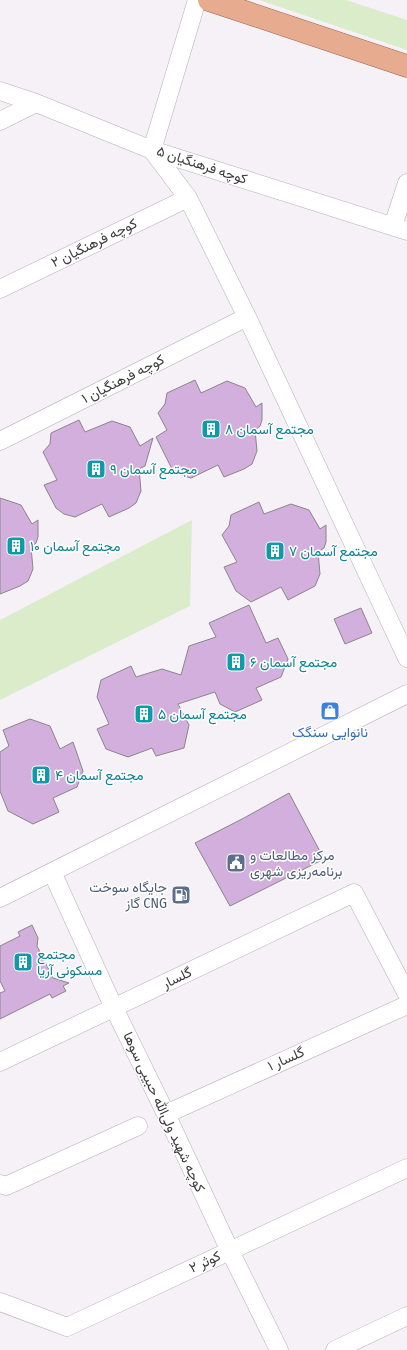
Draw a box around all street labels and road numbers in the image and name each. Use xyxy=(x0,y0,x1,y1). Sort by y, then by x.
street label: کوچه فرهنگیان ۵ xyxy=(154,142,250,189)
street label: کوچه فرهنگیان ۲ xyxy=(48,215,140,272)
street label: کوچه فرهنگیان ۱ xyxy=(79,351,168,408)
street label: گلسار xyxy=(158,964,195,993)
street label: کوچه شهید ولی‌الله حبیبی سوها xyxy=(118,1029,209,1195)
street label: گلسار ۱ xyxy=(265,1043,307,1075)
street label: کوثر ۲ xyxy=(187,1247,223,1277)

